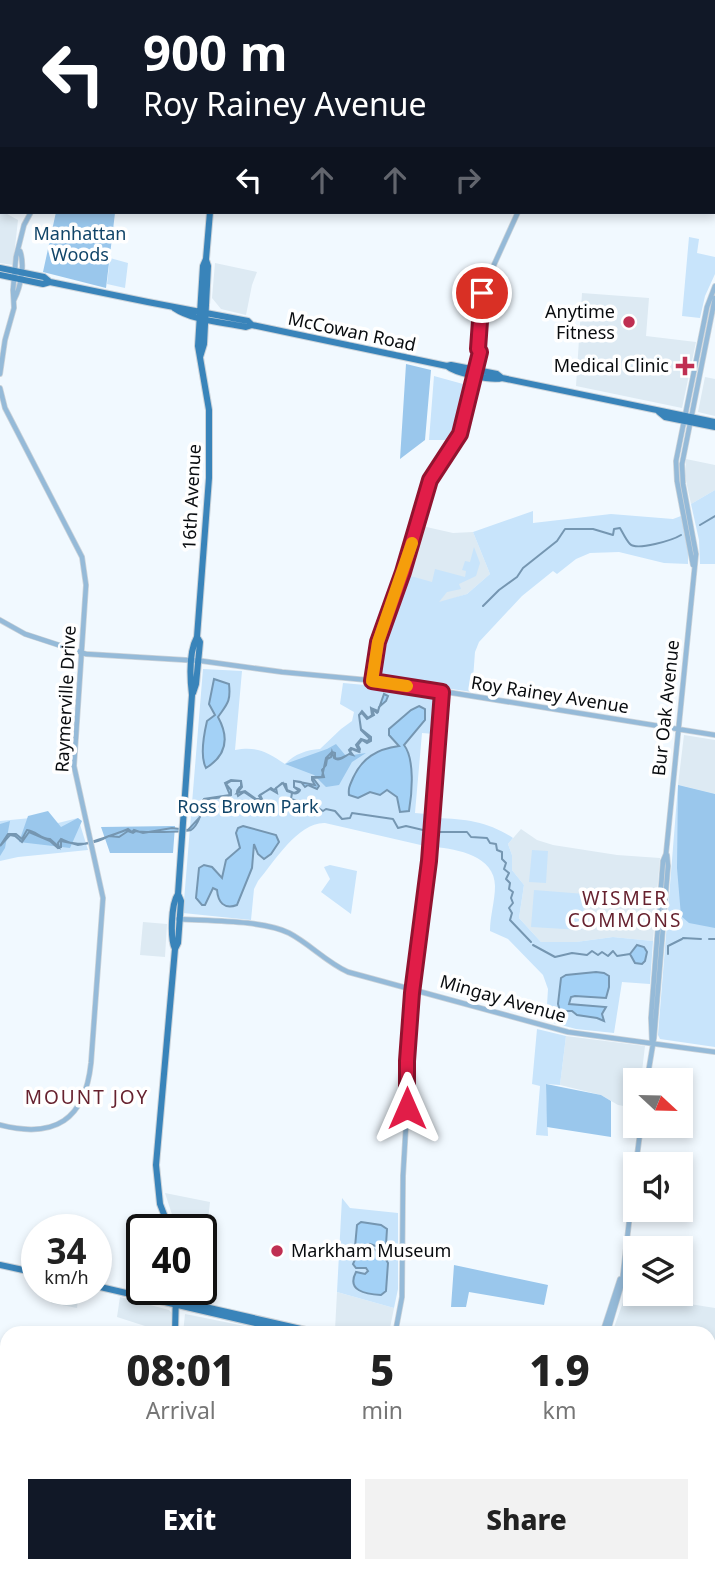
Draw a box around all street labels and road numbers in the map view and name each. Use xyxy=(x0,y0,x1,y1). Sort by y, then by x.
street label: McCowan Road xyxy=(286,306,418,356)
street label: 16th Avenue xyxy=(176,443,206,551)
street label: Raymerville Drive xyxy=(49,625,81,773)
street label: Bur Oak Avenue xyxy=(646,639,684,777)
street label: Roy Rainey Avenue xyxy=(470,670,631,718)
street label: Mingay Avenue xyxy=(437,969,569,1028)

